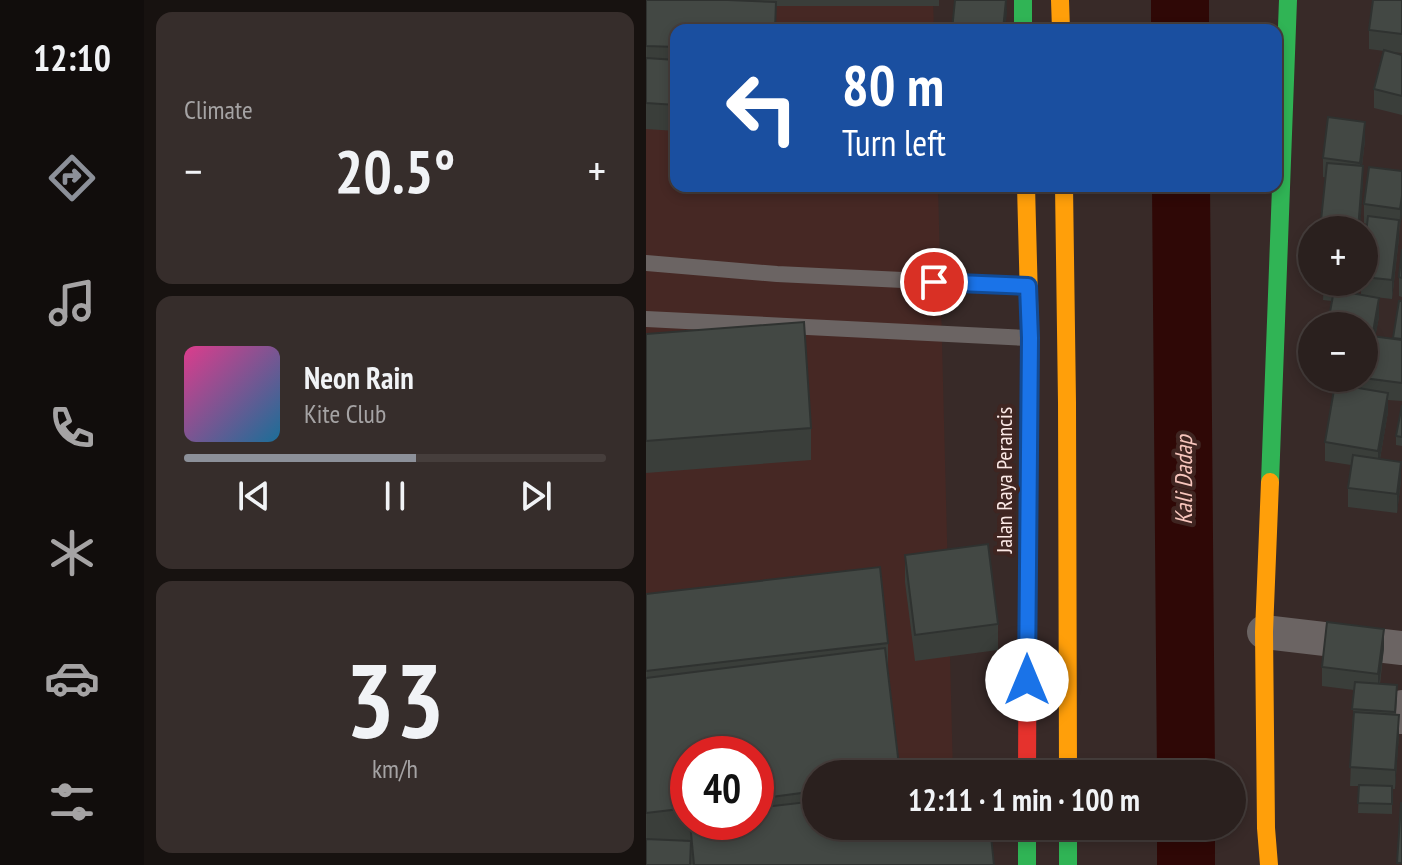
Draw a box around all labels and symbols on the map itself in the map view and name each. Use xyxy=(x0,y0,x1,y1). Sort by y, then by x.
pin xyxy=(900,248,968,316)
street label: Jalan Raya Perancis xyxy=(990,407,1018,554)
water label: Kali Dadap xyxy=(1168,434,1199,525)
position arrow xyxy=(985,638,1069,722)
speed limit sign: 40 xyxy=(670,736,774,840)

